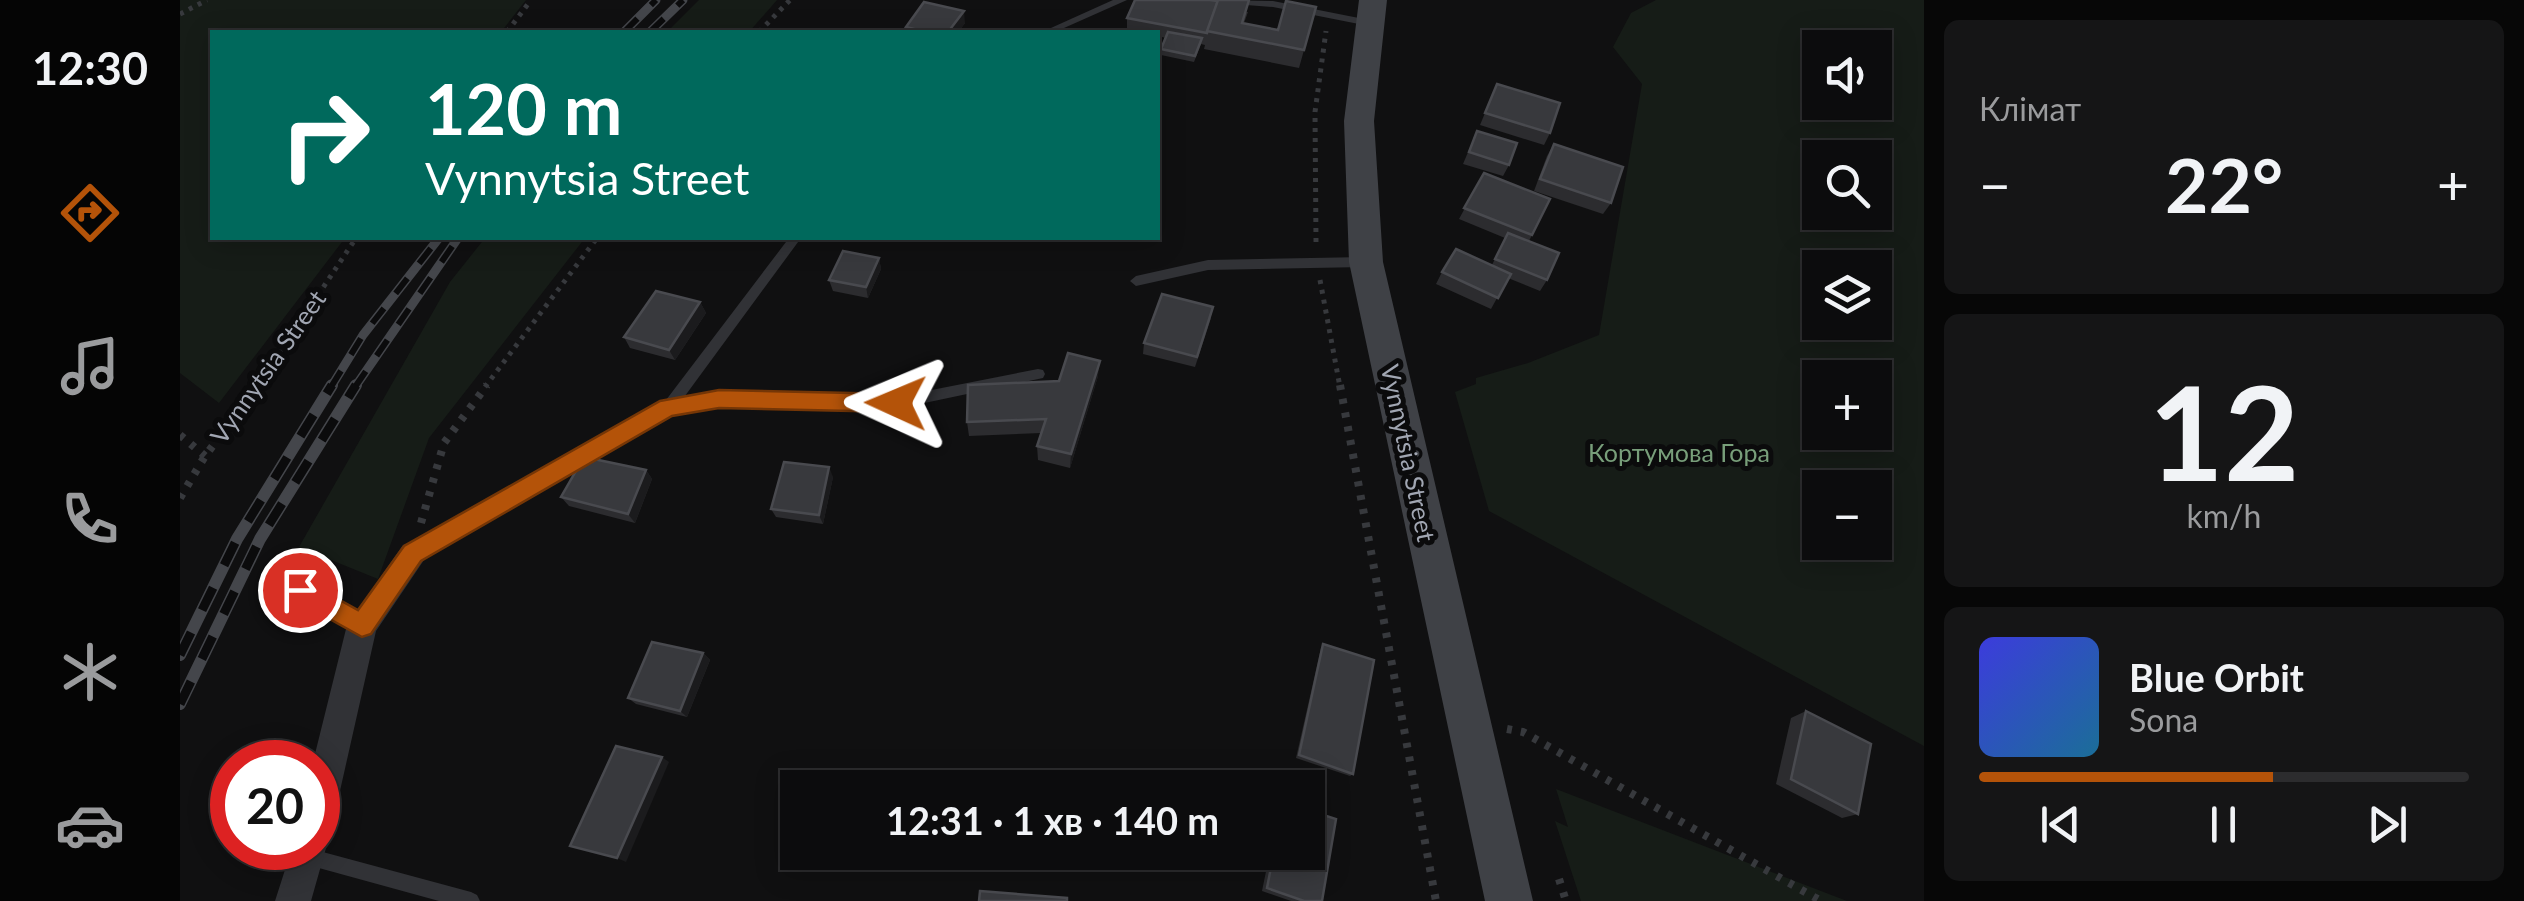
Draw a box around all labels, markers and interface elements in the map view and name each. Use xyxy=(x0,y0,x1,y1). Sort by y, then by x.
map controls xyxy=(1802,30,1892,560)
button: sound xyxy=(1802,30,1892,120)
text: 12:30 xyxy=(32,41,148,95)
text: 120 m xyxy=(425,66,622,150)
icon: right xyxy=(260,70,390,200)
text: Клімат xyxy=(1979,89,2081,128)
text: 22° xyxy=(2165,139,2283,229)
button: search xyxy=(1802,140,1892,230)
text: Vynnytsia Street xyxy=(425,151,749,205)
text: − xyxy=(1979,151,2011,217)
text: + xyxy=(2437,151,2469,217)
icon: directions xyxy=(55,178,125,248)
button: layers xyxy=(1802,250,1892,340)
street label: Vynnytsia Street xyxy=(203,284,331,449)
icon: music xyxy=(55,331,125,401)
position arrow xyxy=(844,351,948,455)
text: 12 xyxy=(2149,353,2299,509)
button: + xyxy=(1802,360,1892,450)
street label: Vynnytsia Street xyxy=(1376,362,1442,544)
park label: Кортумова Гора xyxy=(1588,437,1770,467)
button: − xyxy=(1802,470,1892,560)
icon: phone xyxy=(55,484,125,554)
text: km/h xyxy=(2187,496,2261,535)
pin xyxy=(258,548,343,633)
icon: arrive xyxy=(273,563,328,618)
icon: climate xyxy=(55,637,125,707)
text: Blue Orbit xyxy=(2129,654,2304,700)
text: Sona xyxy=(2129,700,2198,739)
speed limit sign: 20 xyxy=(210,740,340,870)
icon: car xyxy=(55,790,125,860)
text: 12:31 · 1 хв · 140 m xyxy=(886,797,1219,843)
icon: previous xyxy=(2033,797,2088,852)
icon: pause xyxy=(2196,797,2251,852)
icon: next xyxy=(2360,797,2415,852)

